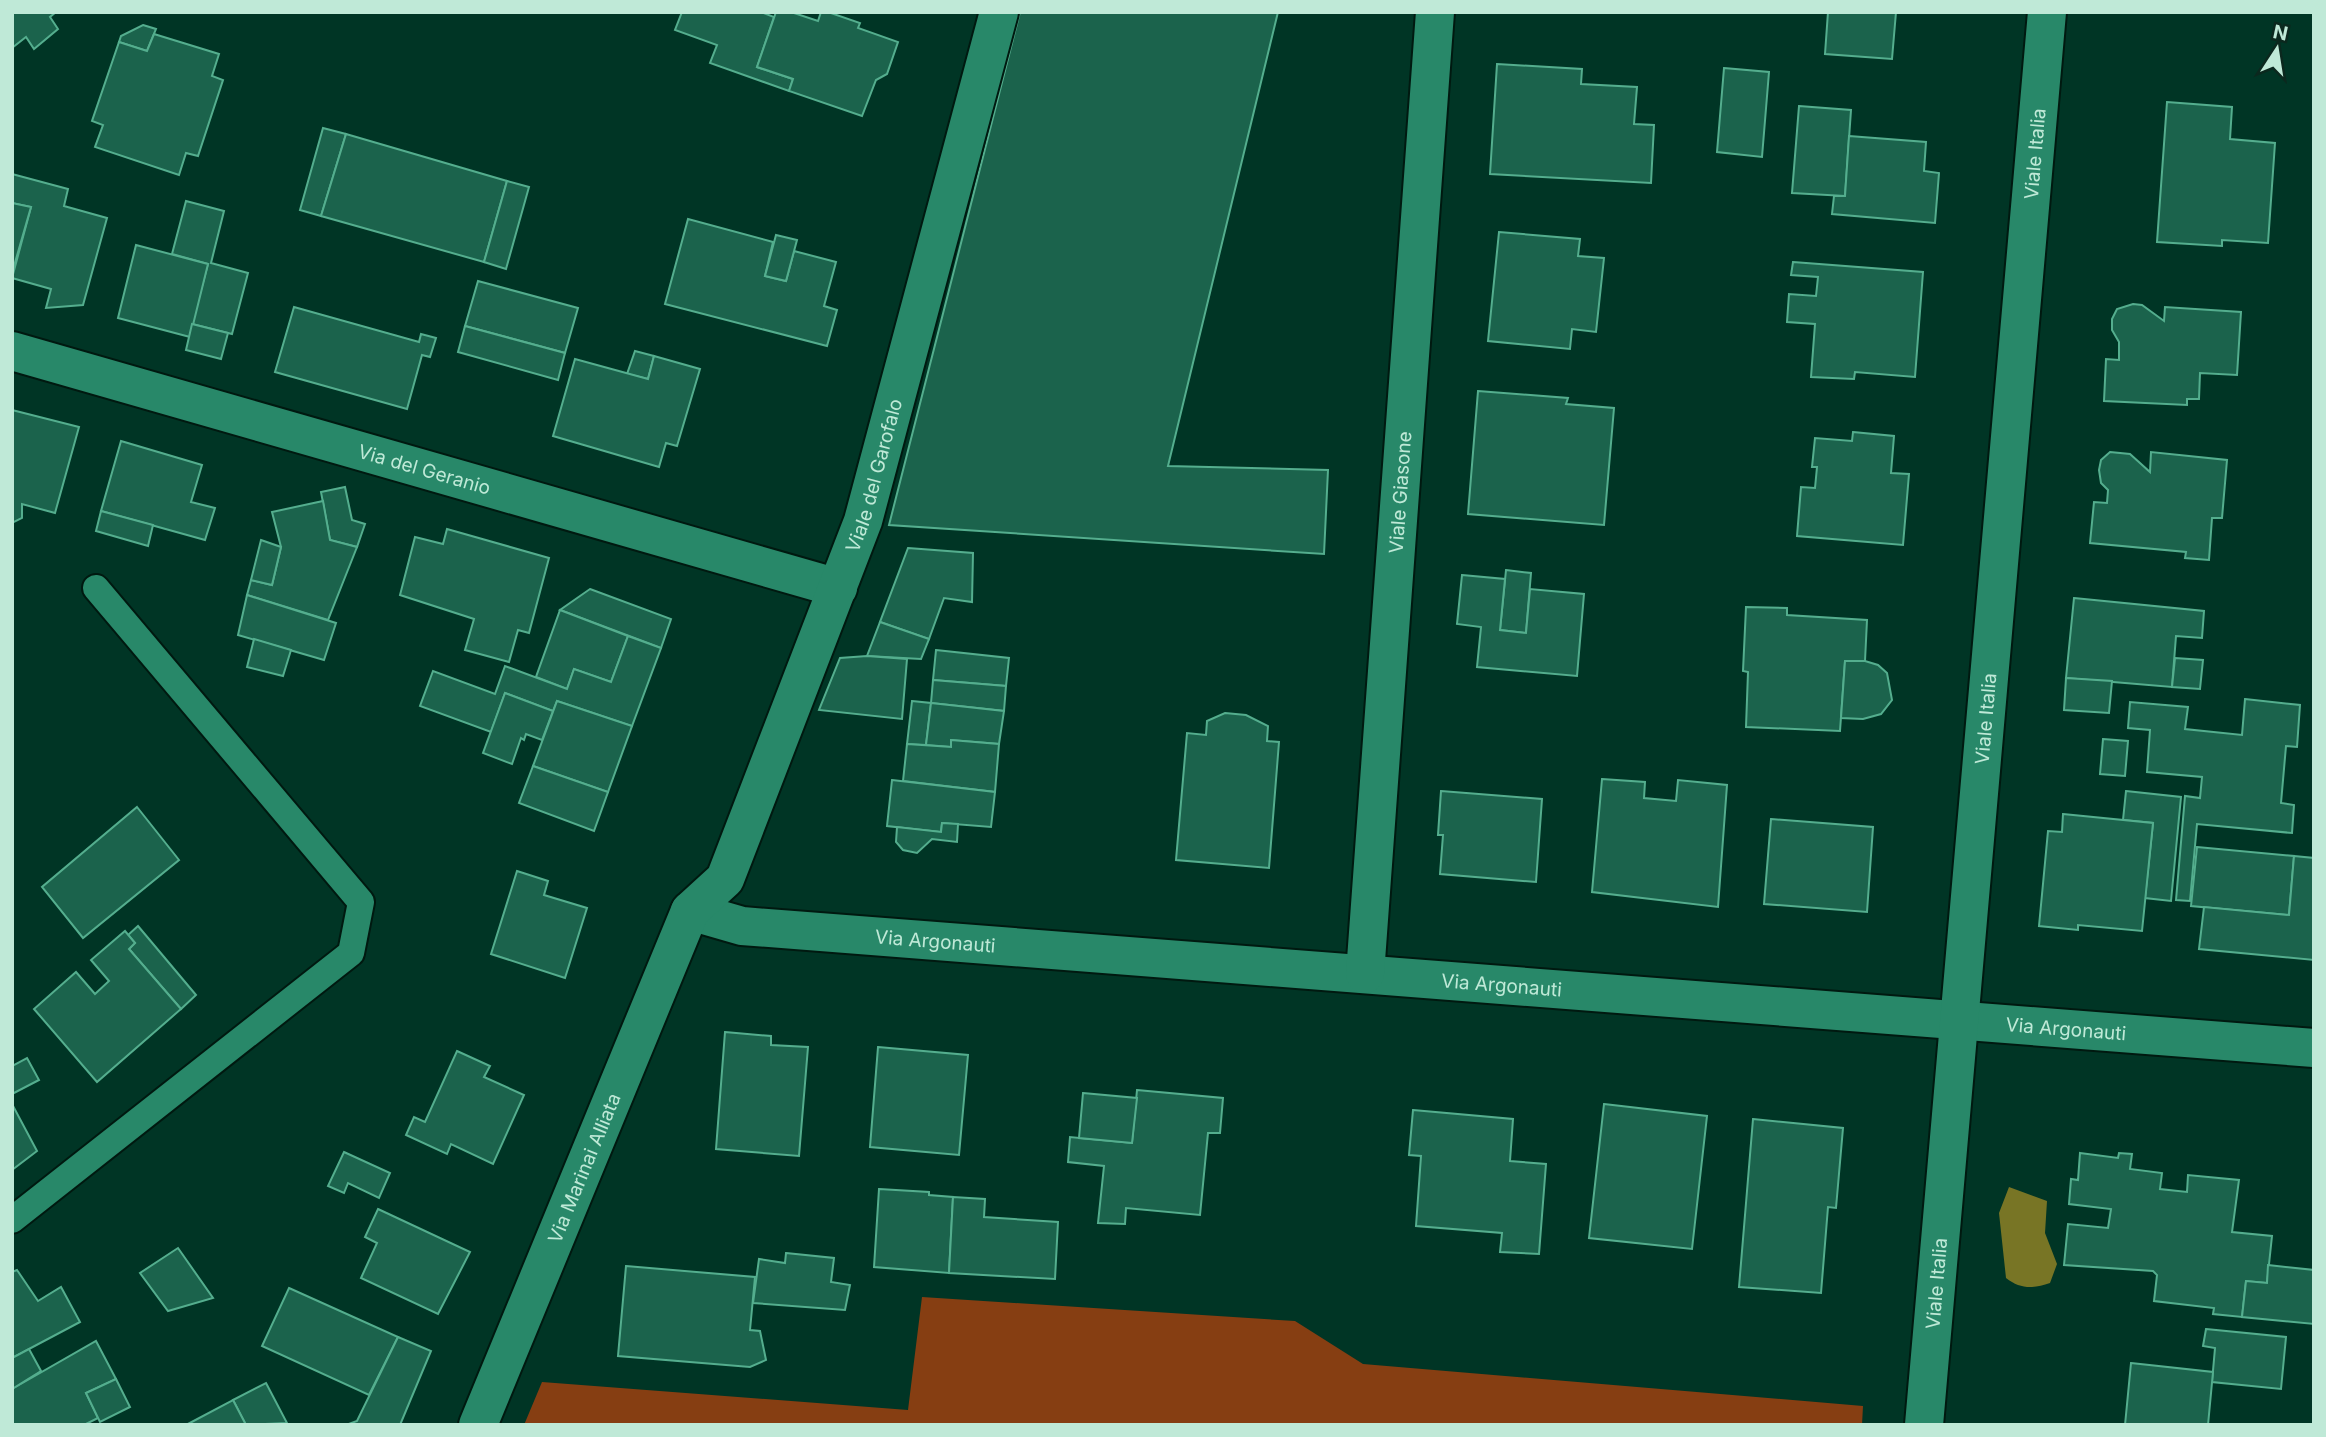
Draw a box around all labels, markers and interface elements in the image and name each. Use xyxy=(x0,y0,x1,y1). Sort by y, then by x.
north arrow xyxy=(2242,14,2312,84)
text: N xyxy=(2271,20,2290,46)
street label: Viale Italia xyxy=(2019,107,2050,200)
street label: Viale del Garofalo xyxy=(841,396,907,555)
street label: Viale Giasone xyxy=(1384,430,1416,554)
street label: Via del Geranio xyxy=(355,439,493,499)
street label: Viale Italia xyxy=(1970,672,2001,765)
street label: Via Argonauti xyxy=(874,925,996,957)
street label: Via Argonauti xyxy=(1441,969,1563,1001)
street label: Via Argonauti xyxy=(2005,1013,2127,1045)
street label: Via Marinai Alliata xyxy=(543,1090,625,1246)
street label: Viale Italia xyxy=(1921,1237,1952,1330)

